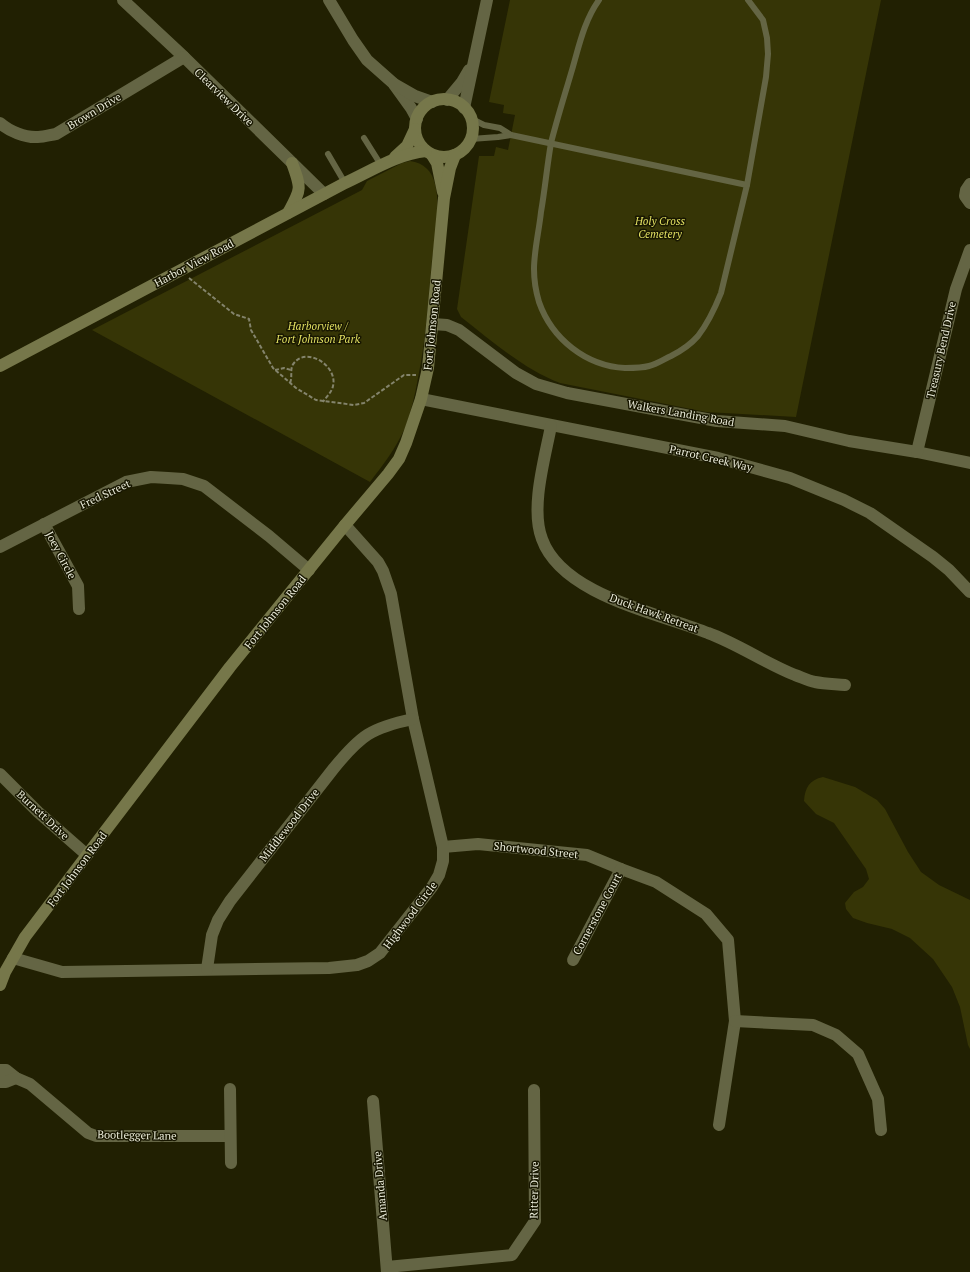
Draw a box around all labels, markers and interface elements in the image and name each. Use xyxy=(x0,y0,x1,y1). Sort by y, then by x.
street label: Clearview Drive xyxy=(191,65,257,129)
street label: Brown Drive xyxy=(65,89,124,133)
park label: Holy Cross Cemetery xyxy=(634,214,686,241)
street label: Harbor View Road xyxy=(152,236,236,290)
street label: Fort Johnson Road xyxy=(420,279,444,371)
street label: Treasury Bend Drive xyxy=(923,300,959,400)
park label: Harborview / Fort Johnson Park xyxy=(275,319,361,346)
street label: Walkers Landing Road xyxy=(626,397,736,429)
street label: Parrot Creek Way xyxy=(668,442,754,474)
street label: Fred Street xyxy=(78,476,132,512)
street label: Joey Circle xyxy=(43,529,80,582)
street label: Fort Johnson Road xyxy=(241,572,309,652)
street label: Duck Hawk Retreat xyxy=(608,590,700,636)
street label: Middlewood Drive xyxy=(256,785,322,864)
street label: Burnett Drive xyxy=(14,787,72,843)
street label: Fort Johnson Road xyxy=(44,829,110,909)
street label: Shortwood Street xyxy=(493,839,579,861)
street label: Cornerstone Court xyxy=(570,871,624,957)
street label: Highwood Circle xyxy=(380,878,440,952)
street label: Bootlegger Lane xyxy=(97,1127,177,1143)
street label: Amanda Drive xyxy=(370,1150,390,1221)
street label: Ritter Drive xyxy=(527,1161,542,1219)

